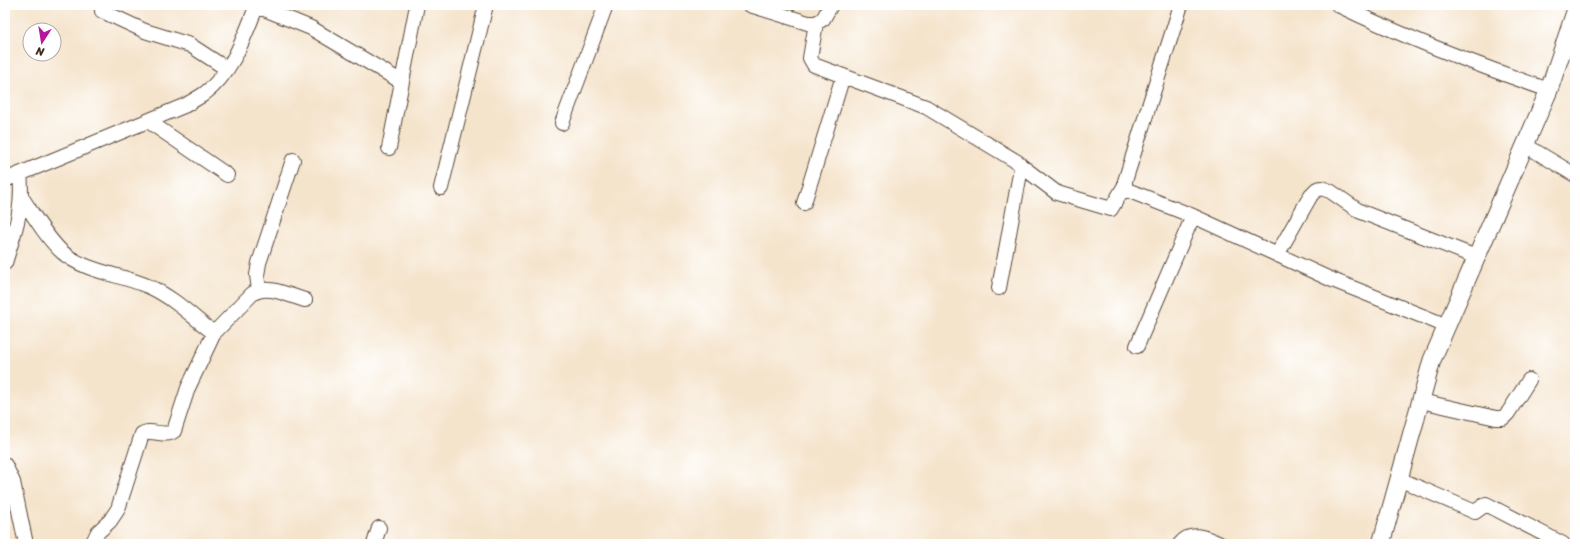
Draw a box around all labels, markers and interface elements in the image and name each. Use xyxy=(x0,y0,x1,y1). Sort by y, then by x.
north arrow xyxy=(22,22,62,62)
text: N xyxy=(34,41,47,62)

